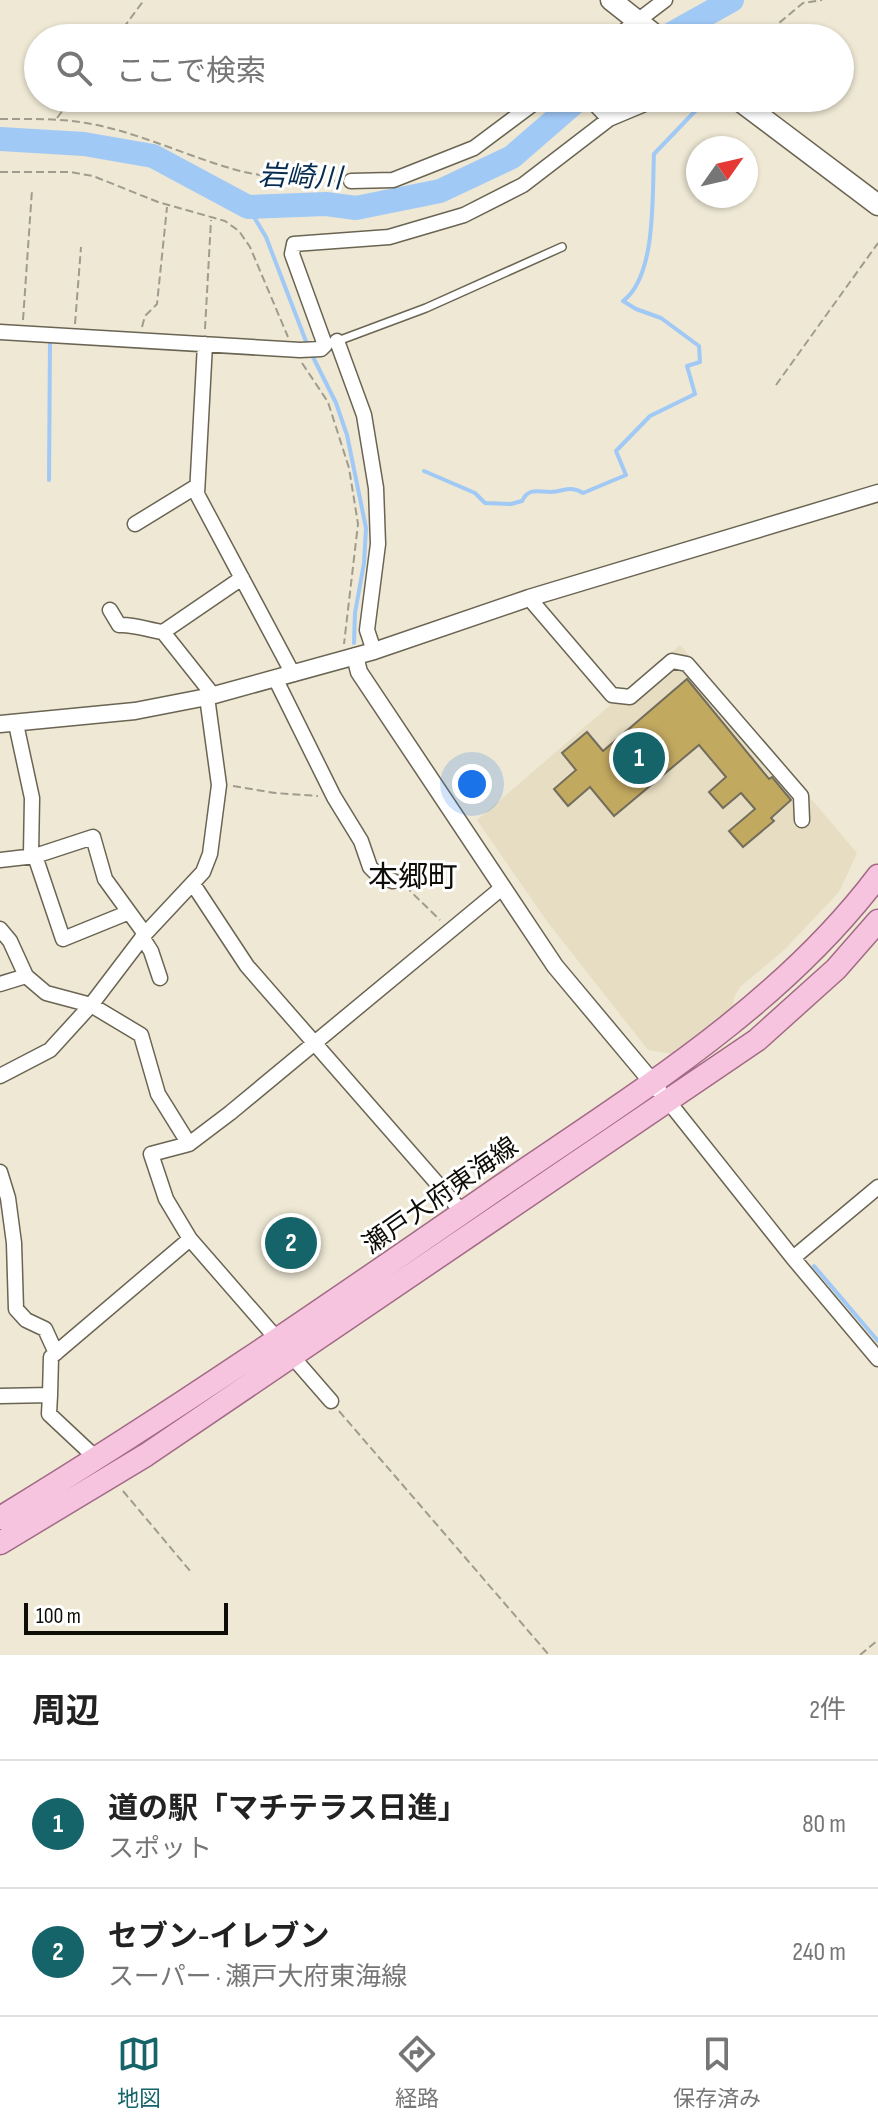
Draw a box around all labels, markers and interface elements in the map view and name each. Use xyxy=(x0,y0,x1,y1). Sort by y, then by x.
search box xyxy=(24,24,854,112)
icon: search xyxy=(52,46,96,90)
text: ここで検索 xyxy=(116,54,266,90)
north arrow xyxy=(686,136,758,208)
water label: 岩崎川 xyxy=(257,160,345,196)
pin: 1 xyxy=(613,728,665,788)
your location xyxy=(452,764,492,804)
district label: 本郷町 xyxy=(368,860,458,896)
street label: 瀬戸大府東海線 xyxy=(357,1131,524,1261)
pin: 2 xyxy=(265,1213,317,1273)
scale bar xyxy=(24,1599,228,1635)
text: 100 m xyxy=(36,1603,81,1630)
text: 周辺 xyxy=(32,1691,100,1732)
text: 2件 xyxy=(809,1695,846,1726)
text: 道の駅「マチテラス日進」 xyxy=(108,1791,467,1827)
text: 1 xyxy=(53,1809,63,1840)
text: 80 m xyxy=(802,1809,846,1840)
text: スポット xyxy=(108,1834,212,1865)
text: セブン-イレブン xyxy=(108,1919,330,1955)
text: 2 xyxy=(52,1937,64,1968)
text: 240 m xyxy=(792,1937,846,1968)
text: スーパー · 瀬戸大府東海線 xyxy=(108,1962,407,1993)
tab: 地図 xyxy=(117,2032,161,2113)
tab: 経路 xyxy=(395,2032,439,2113)
tab: 保存済み xyxy=(673,2032,761,2113)

